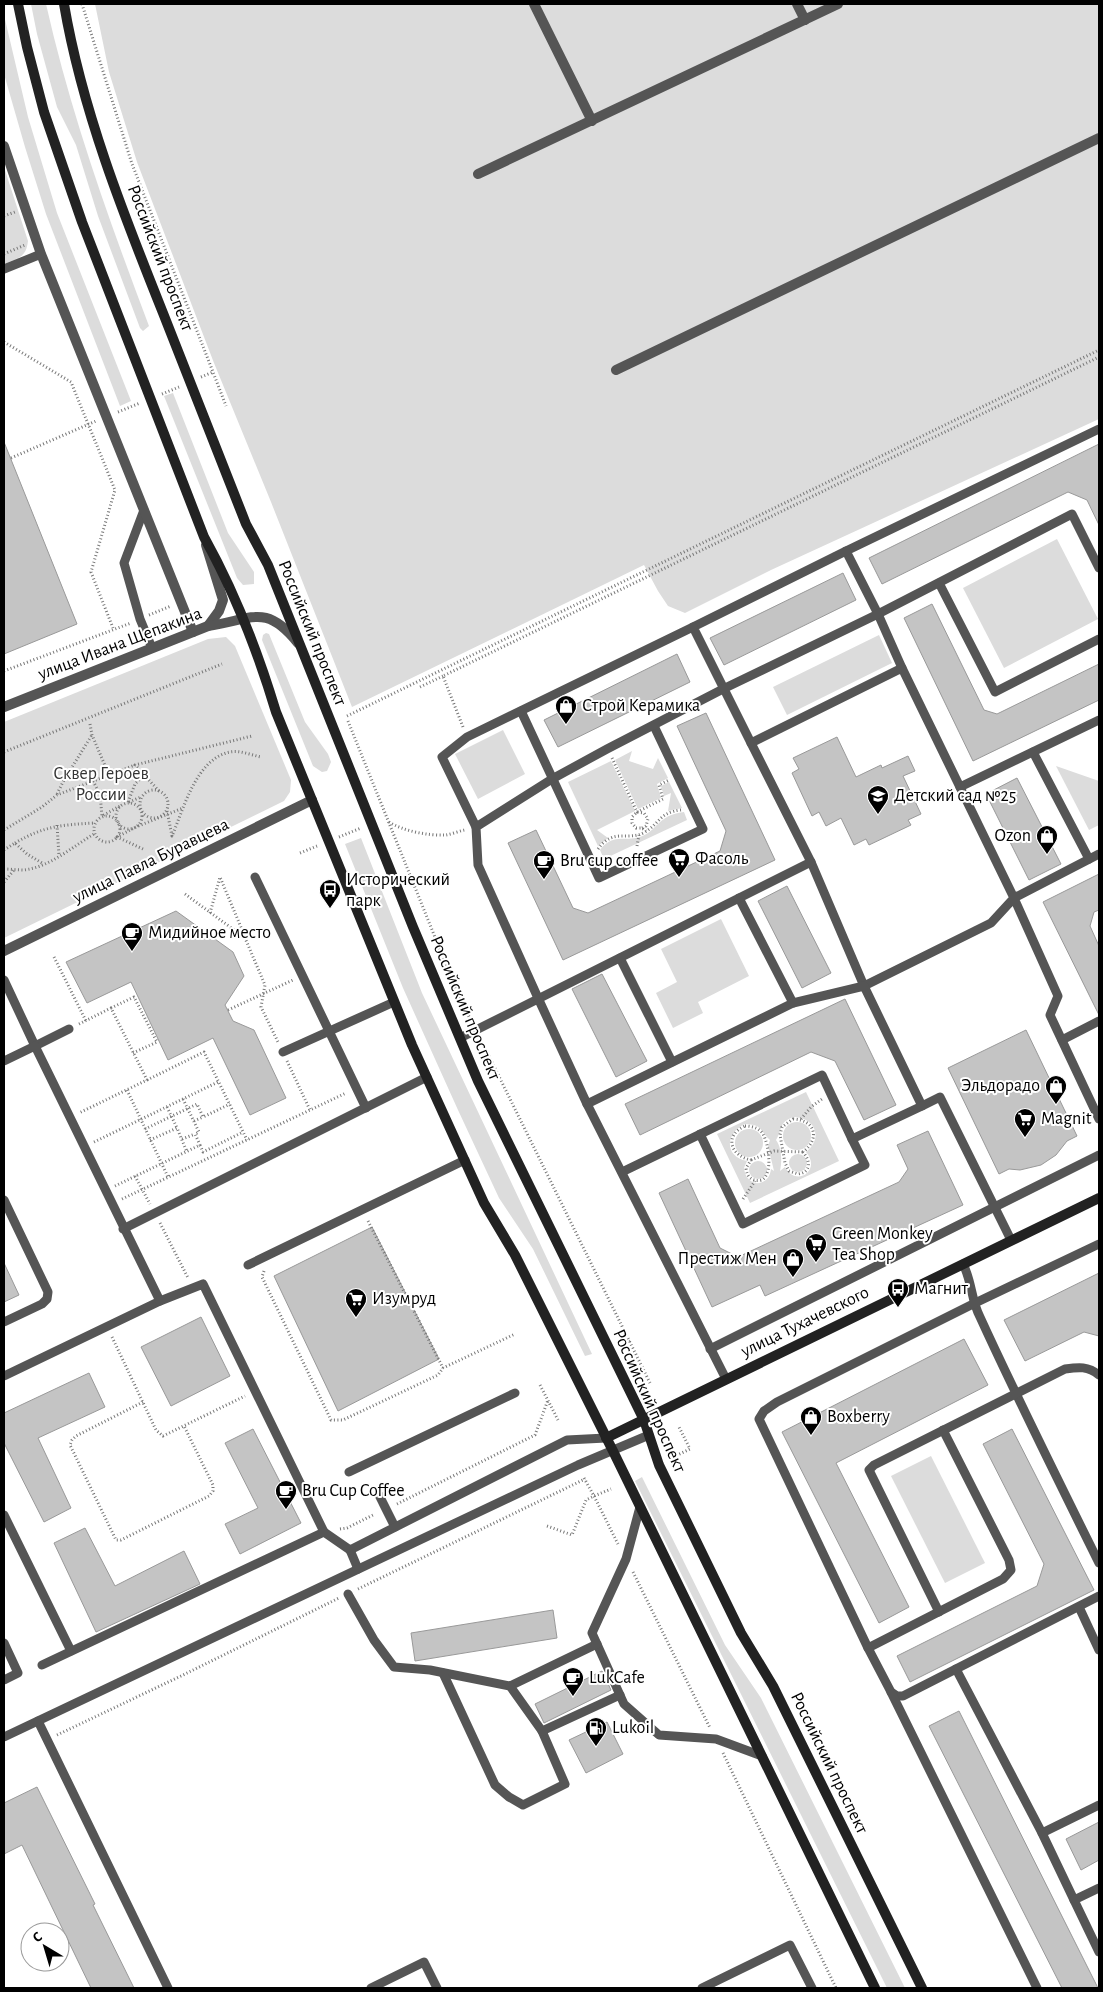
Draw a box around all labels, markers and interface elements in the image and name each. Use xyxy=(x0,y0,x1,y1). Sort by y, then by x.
street label: Российский проспект xyxy=(124,182,196,334)
street label: Российский проспект xyxy=(275,558,350,709)
street label: улица Ивана Щепакина xyxy=(35,604,204,684)
shop icon: Строй Керамика xyxy=(554,694,578,725)
place label: Строй Керамика xyxy=(582,697,700,715)
park label: Сквер Героев России xyxy=(53,765,149,804)
school or university icon: Детский сад №25 xyxy=(866,784,890,815)
place label: Детский сад №25 xyxy=(894,787,1016,805)
street label: улица Павла Буравцева xyxy=(69,815,232,907)
shop icon: Ozon xyxy=(1035,824,1059,855)
place label: Ozon xyxy=(994,827,1031,845)
supermarket icon: Фасоль xyxy=(667,847,691,878)
cafe icon: Bru cup coffee xyxy=(532,849,556,880)
place label: Фасоль xyxy=(695,850,749,868)
place label: Bru cup coffee xyxy=(560,852,658,870)
place label: Исторический парк xyxy=(346,871,450,910)
bus stop icon: Исторический парк xyxy=(318,878,342,909)
cafe icon: Мидийное место xyxy=(120,921,144,952)
place label: Мидийное место xyxy=(148,924,271,942)
street label: Российский проспект xyxy=(426,933,504,1083)
shop icon: Эльдорадо xyxy=(1044,1074,1068,1105)
place label: Эльдорадо xyxy=(961,1077,1040,1095)
supermarket icon: Magnit xyxy=(1013,1107,1037,1138)
place label: Magnit xyxy=(1041,1110,1092,1128)
place label: Green Monkey Tea Shop xyxy=(832,1225,933,1264)
supermarket icon: Green Monkey Tea Shop xyxy=(804,1232,828,1263)
shop icon: Престиж Мен xyxy=(781,1247,805,1278)
place label: Престиж Мен xyxy=(677,1250,777,1268)
bus stop icon: Магнит xyxy=(886,1277,910,1308)
place label: Магнит xyxy=(914,1280,969,1298)
street label: улица Тухачевского xyxy=(737,1283,872,1361)
supermarket icon: Изумруд xyxy=(344,1287,368,1318)
place label: Изумруд xyxy=(372,1290,436,1308)
street label: Российский проспект xyxy=(609,1327,689,1476)
shop icon: Boxberry xyxy=(799,1405,823,1436)
place label: Boxberry xyxy=(827,1408,890,1426)
cafe icon: Bru Cup Coffee xyxy=(274,1479,298,1510)
place label: Bru Cup Coffee xyxy=(302,1482,405,1500)
cafe icon: LukCafe xyxy=(561,1666,585,1697)
place label: LukCafe xyxy=(589,1669,645,1687)
street label: Российский проспект xyxy=(787,1689,871,1837)
fuel station icon: Lukoil xyxy=(584,1716,608,1747)
place label: Lukoil xyxy=(612,1719,654,1737)
north arrow xyxy=(20,1922,70,1972)
text: С xyxy=(30,1929,45,1945)

